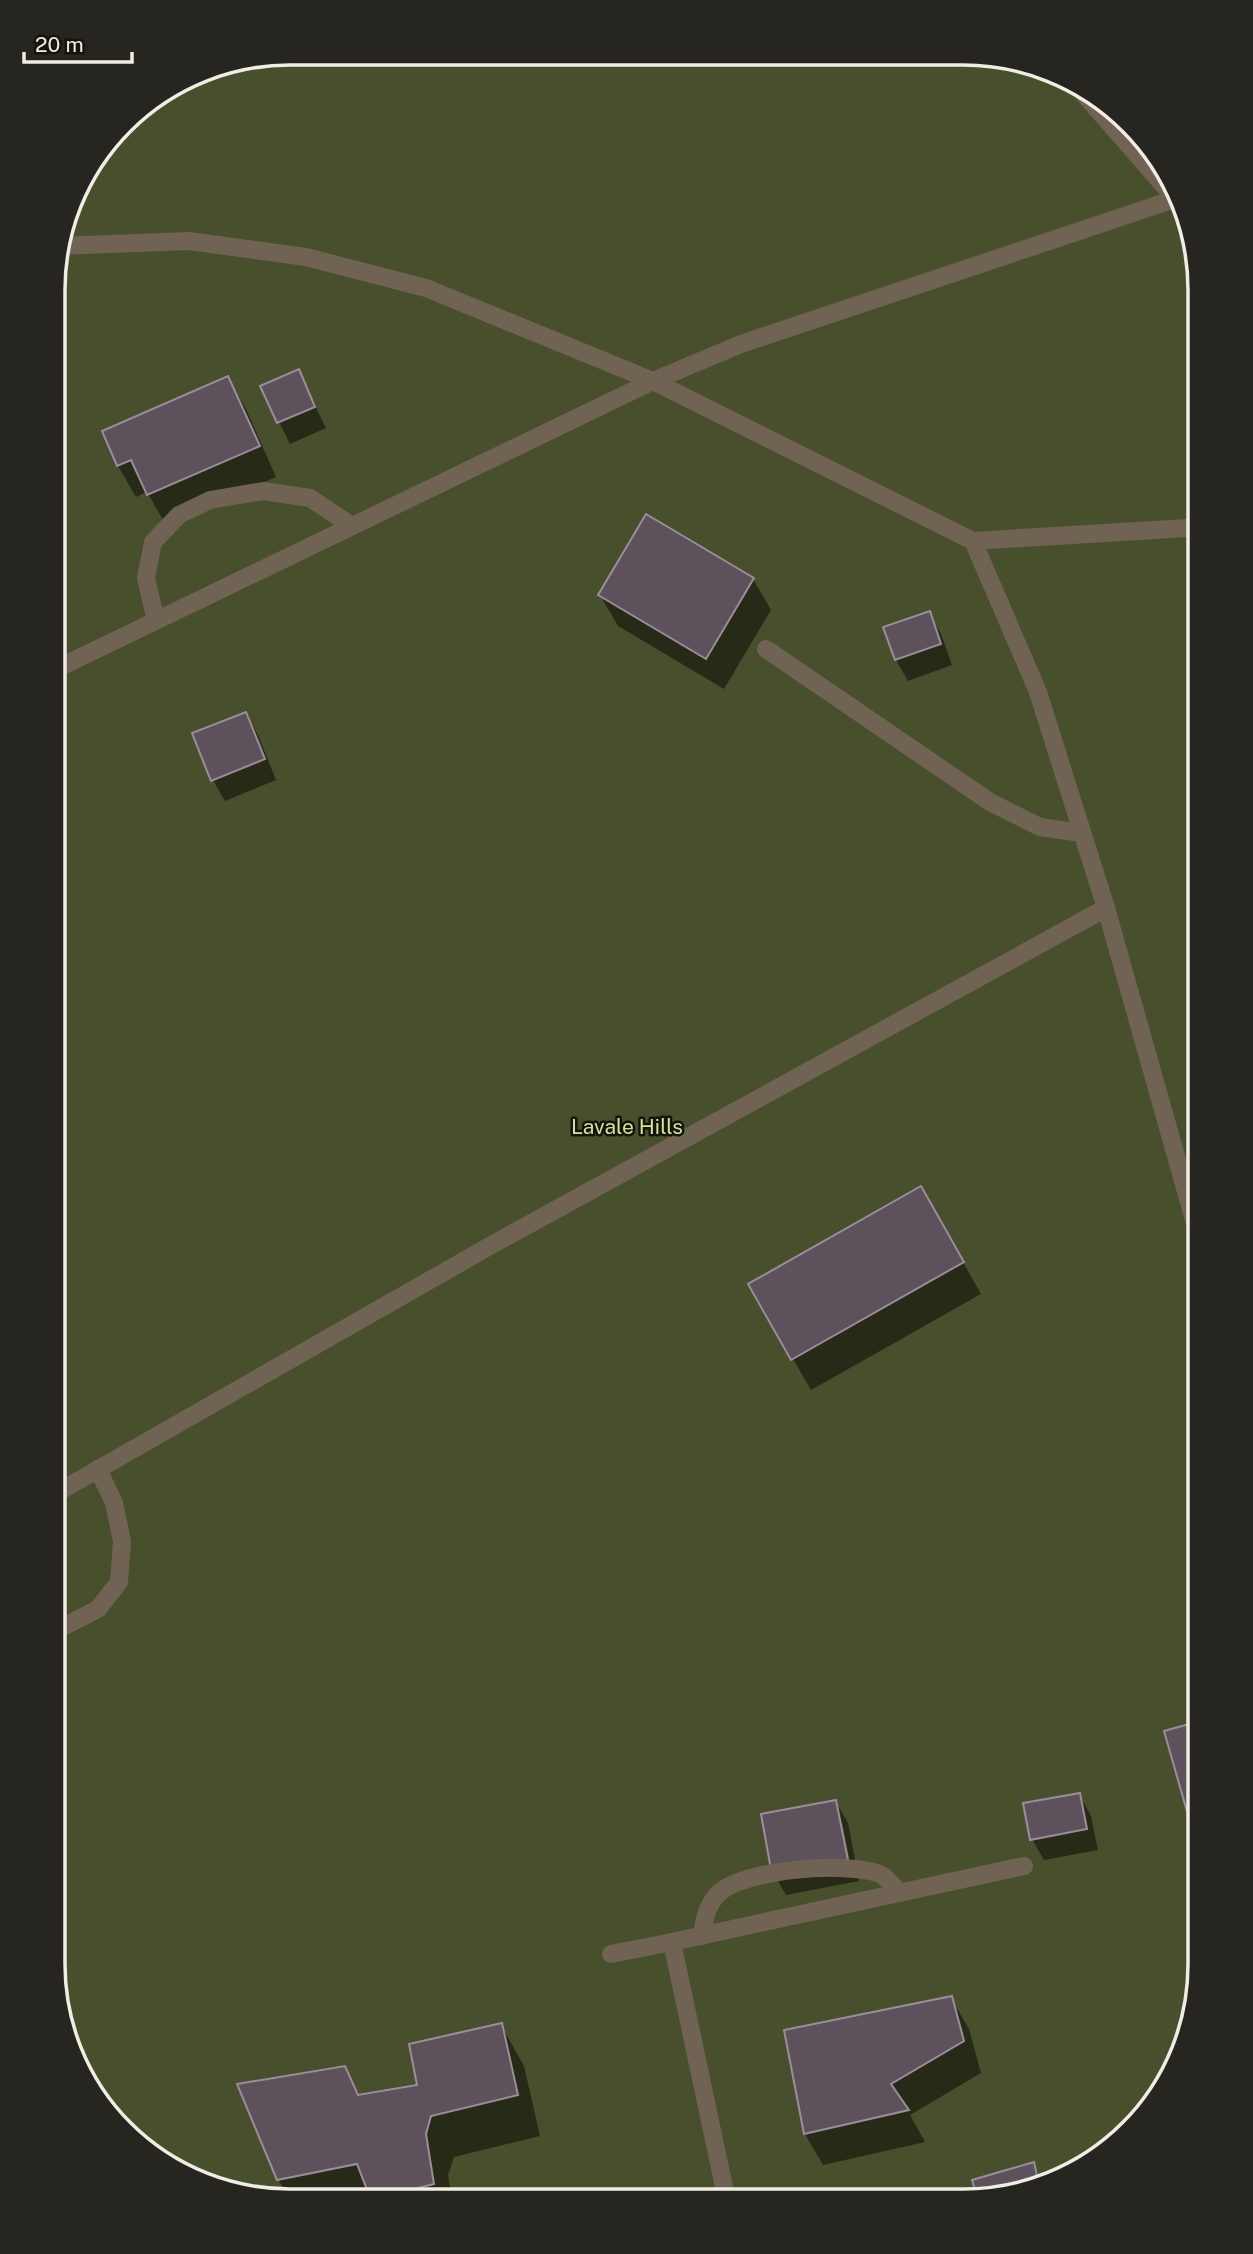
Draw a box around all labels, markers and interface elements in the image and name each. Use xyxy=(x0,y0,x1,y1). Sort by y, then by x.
scale bar xyxy=(24,21,133,65)
text: 20 m xyxy=(35,32,84,57)
park label: Lavale Hills xyxy=(571,1114,683,1139)

